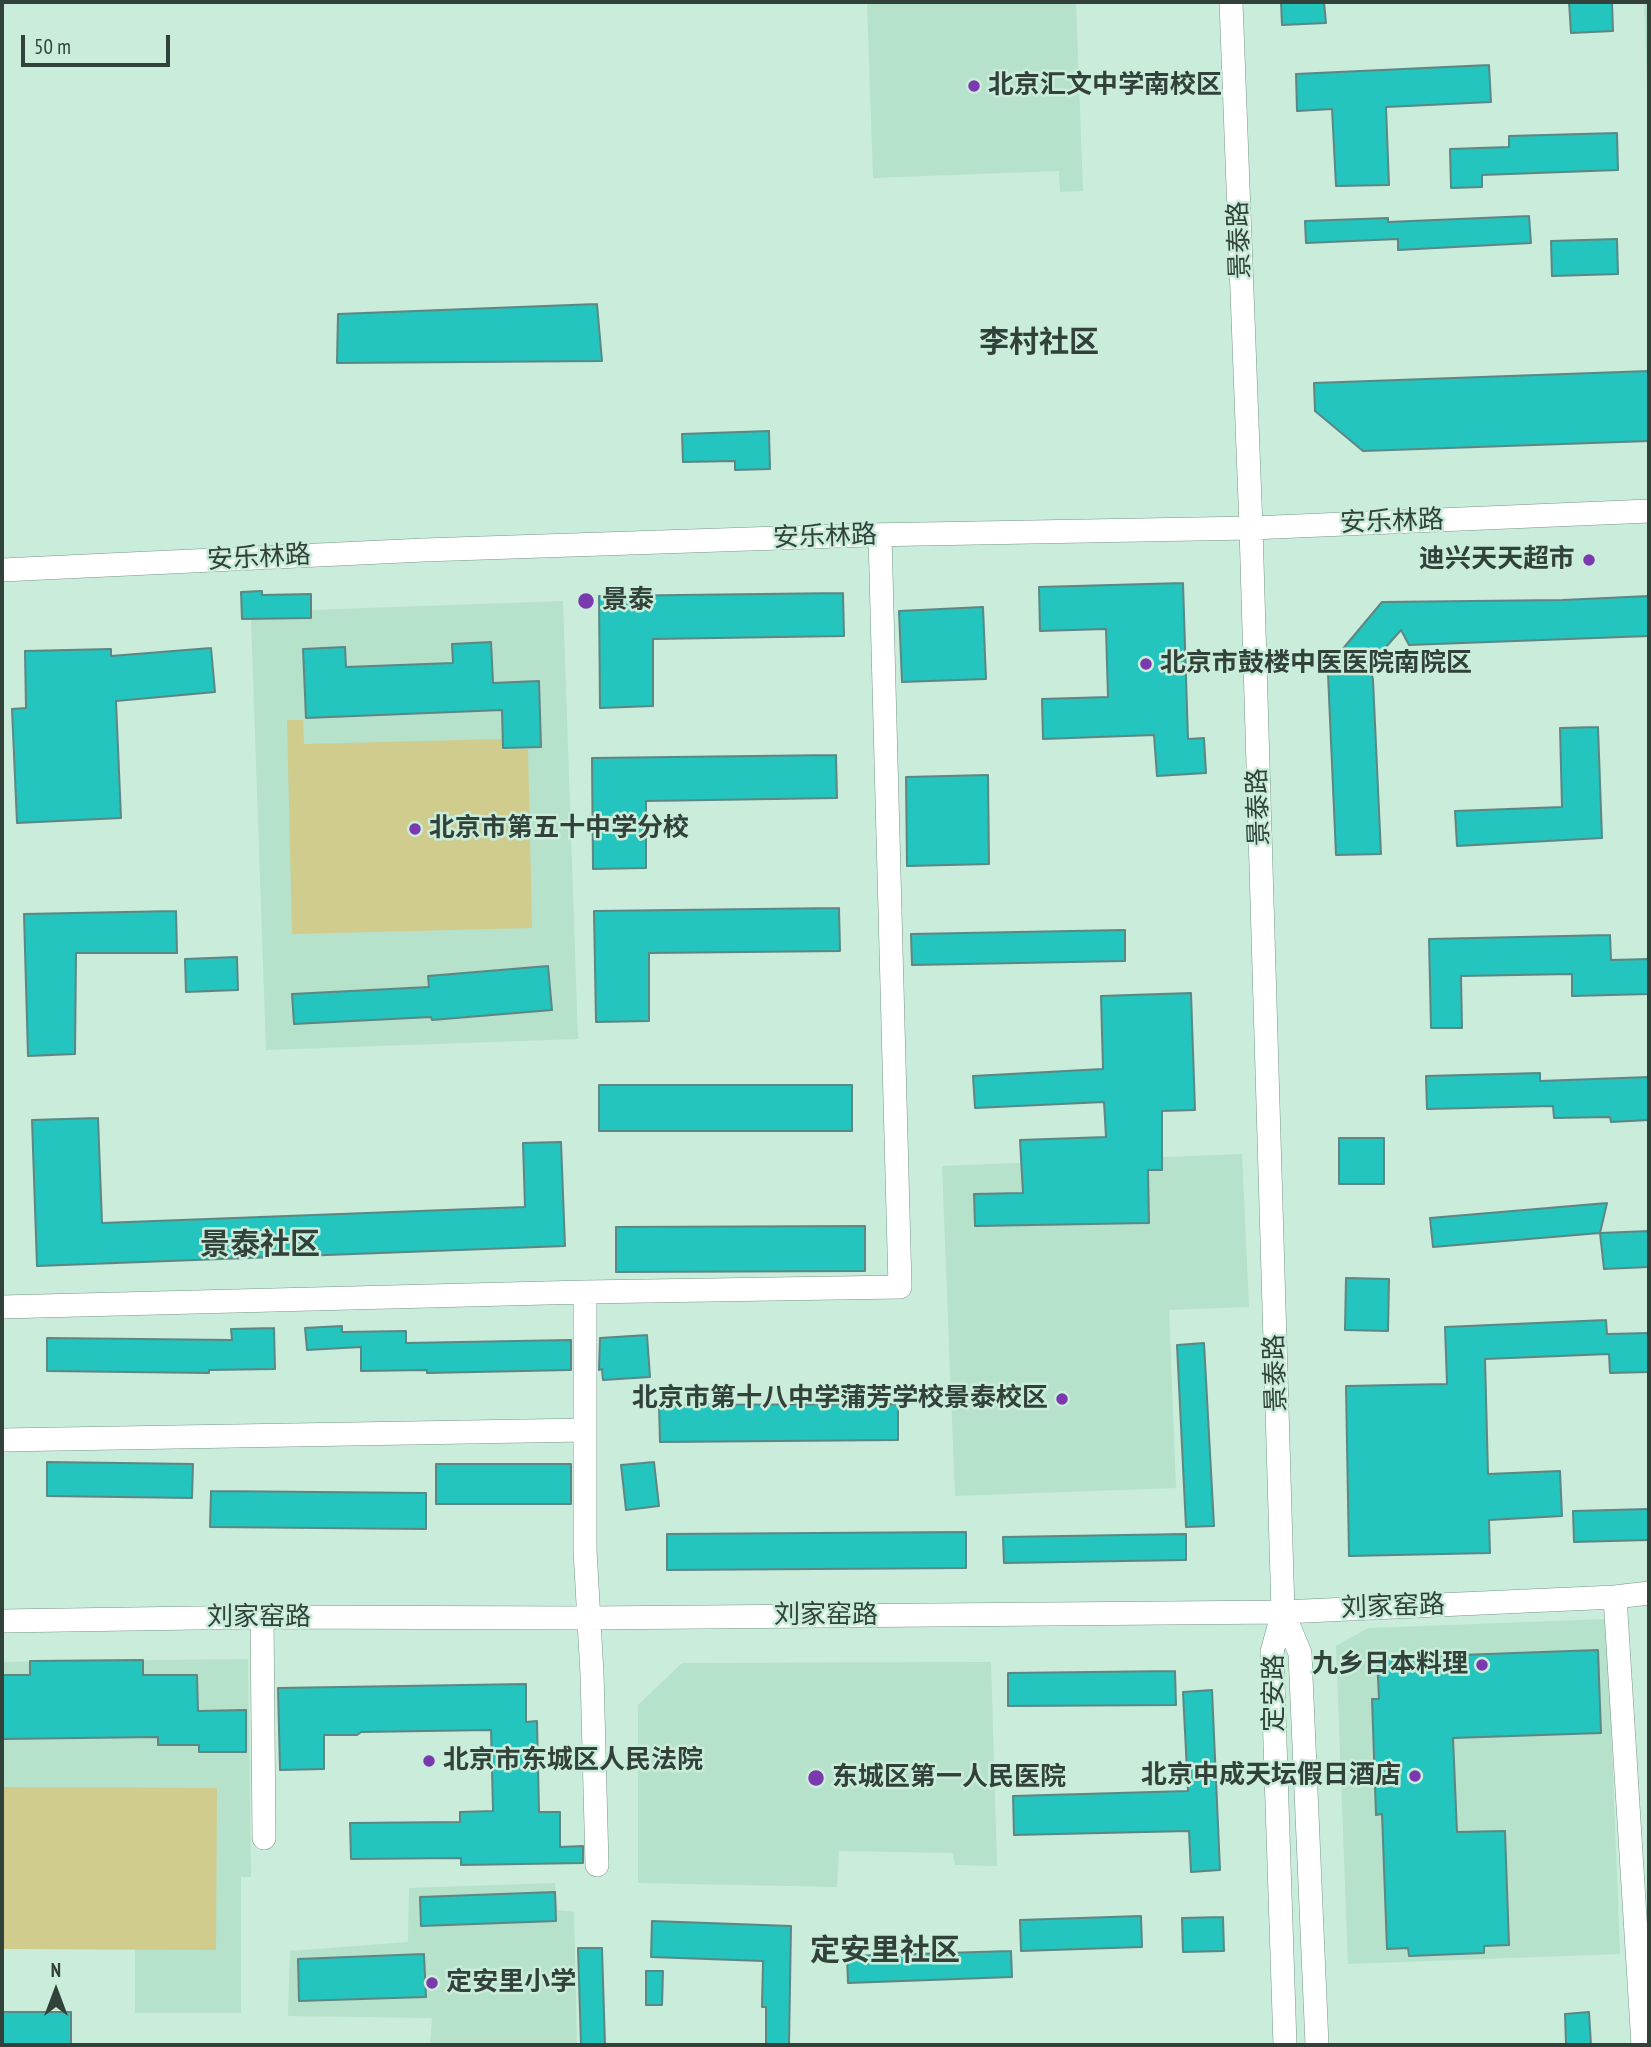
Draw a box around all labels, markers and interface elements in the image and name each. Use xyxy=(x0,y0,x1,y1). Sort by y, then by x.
scale bar xyxy=(24,21,173,65)
text: 50 m xyxy=(34,33,71,60)
place label: 北京汇文中学南校区 xyxy=(988,70,1222,102)
marker: 北京汇文中学南校区 xyxy=(966,78,982,94)
street label: 景泰路 xyxy=(1223,200,1257,280)
district label: 李村社区 xyxy=(979,325,1099,361)
street label: 安乐林路 xyxy=(1339,505,1445,539)
street label: 安乐林路 xyxy=(772,520,878,554)
street label: 安乐林路 xyxy=(206,540,312,576)
place label: 迪兴天天超市 xyxy=(1419,544,1575,576)
marker: 迪兴天天超市 xyxy=(1581,552,1597,568)
place label: 景泰 xyxy=(602,585,654,617)
marker: 景泰 xyxy=(576,591,596,611)
place label: 北京市鼓楼中医医院南院区 xyxy=(1160,648,1472,680)
marker: 北京市鼓楼中医医院南院区 xyxy=(1138,656,1154,672)
street label: 景泰路 xyxy=(1242,767,1276,847)
place label: 北京市第五十中学分校 xyxy=(429,813,689,845)
marker: 北京市第五十中学分校 xyxy=(407,821,423,837)
district label: 景泰社区 xyxy=(200,1227,320,1263)
street label: 景泰路 xyxy=(1259,1333,1293,1413)
place label: 北京市第十八中学蒲芳学校景泰校区 xyxy=(632,1383,1048,1415)
marker: 北京市第十八中学蒲芳学校景泰校区 xyxy=(1054,1391,1070,1407)
street label: 刘家窑路 xyxy=(1340,1590,1446,1624)
street label: 刘家窑路 xyxy=(774,1600,878,1632)
street label: 刘家窑路 xyxy=(207,1602,311,1634)
place label: 九乡日本料理 xyxy=(1312,1649,1468,1681)
street label: 定安路 xyxy=(1259,1654,1291,1732)
marker: 九乡日本料理 xyxy=(1474,1657,1490,1673)
place label: 北京市东城区人民法院 xyxy=(443,1745,703,1777)
marker: 北京市东城区人民法院 xyxy=(421,1753,437,1769)
place label: 北京中成天坛假日酒店 xyxy=(1141,1760,1401,1792)
place label: 东城区第一人民医院 xyxy=(832,1762,1066,1794)
marker: 东城区第一人民医院 xyxy=(806,1768,826,1788)
marker: 北京中成天坛假日酒店 xyxy=(1407,1768,1423,1784)
district label: 定安里社区 xyxy=(810,1933,960,1969)
north arrow xyxy=(21,1956,91,2026)
text: N xyxy=(51,1958,61,1982)
place label: 定安里小学 xyxy=(446,1967,576,1999)
marker: 定安里小学 xyxy=(424,1975,440,1991)

